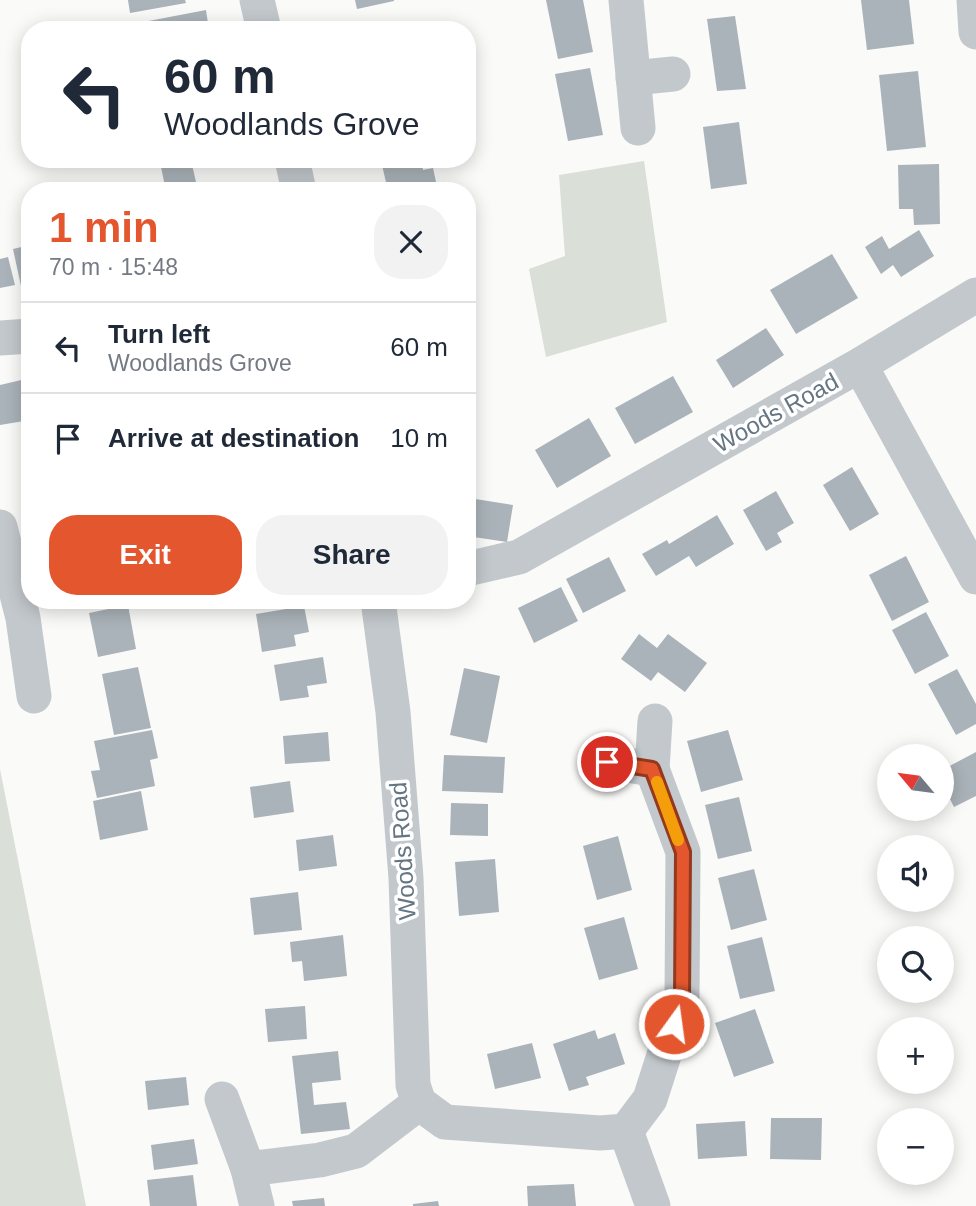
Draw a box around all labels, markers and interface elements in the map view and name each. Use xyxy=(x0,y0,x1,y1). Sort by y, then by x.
icon: left xyxy=(49,49,140,140)
text: 60 m xyxy=(164,49,276,103)
text: Woodlands Grove xyxy=(164,106,420,142)
text: 1 min xyxy=(49,204,159,251)
button: close xyxy=(374,205,448,279)
text: 70 m · 15:48 xyxy=(49,254,178,280)
text: Turn left xyxy=(108,319,210,349)
icon: left xyxy=(49,329,87,367)
text: 60 m xyxy=(390,332,448,362)
text: Woodlands Grove xyxy=(108,350,292,376)
street label: Woods Road xyxy=(709,367,843,458)
icon: arrive xyxy=(49,420,87,458)
text: Arrive at destination xyxy=(108,423,359,453)
text: 10 m xyxy=(390,423,448,453)
button: Exit xyxy=(49,515,242,595)
button: Share xyxy=(256,515,448,595)
pin xyxy=(577,732,637,792)
icon: arrive xyxy=(588,743,626,781)
north arrow xyxy=(877,744,954,821)
map controls xyxy=(877,744,954,1185)
street label: Woods Road xyxy=(384,781,421,921)
button: sound xyxy=(877,835,954,912)
button: search xyxy=(877,926,954,1003)
position arrow xyxy=(637,987,711,1061)
button: + xyxy=(877,1017,954,1094)
button: − xyxy=(877,1108,954,1185)

